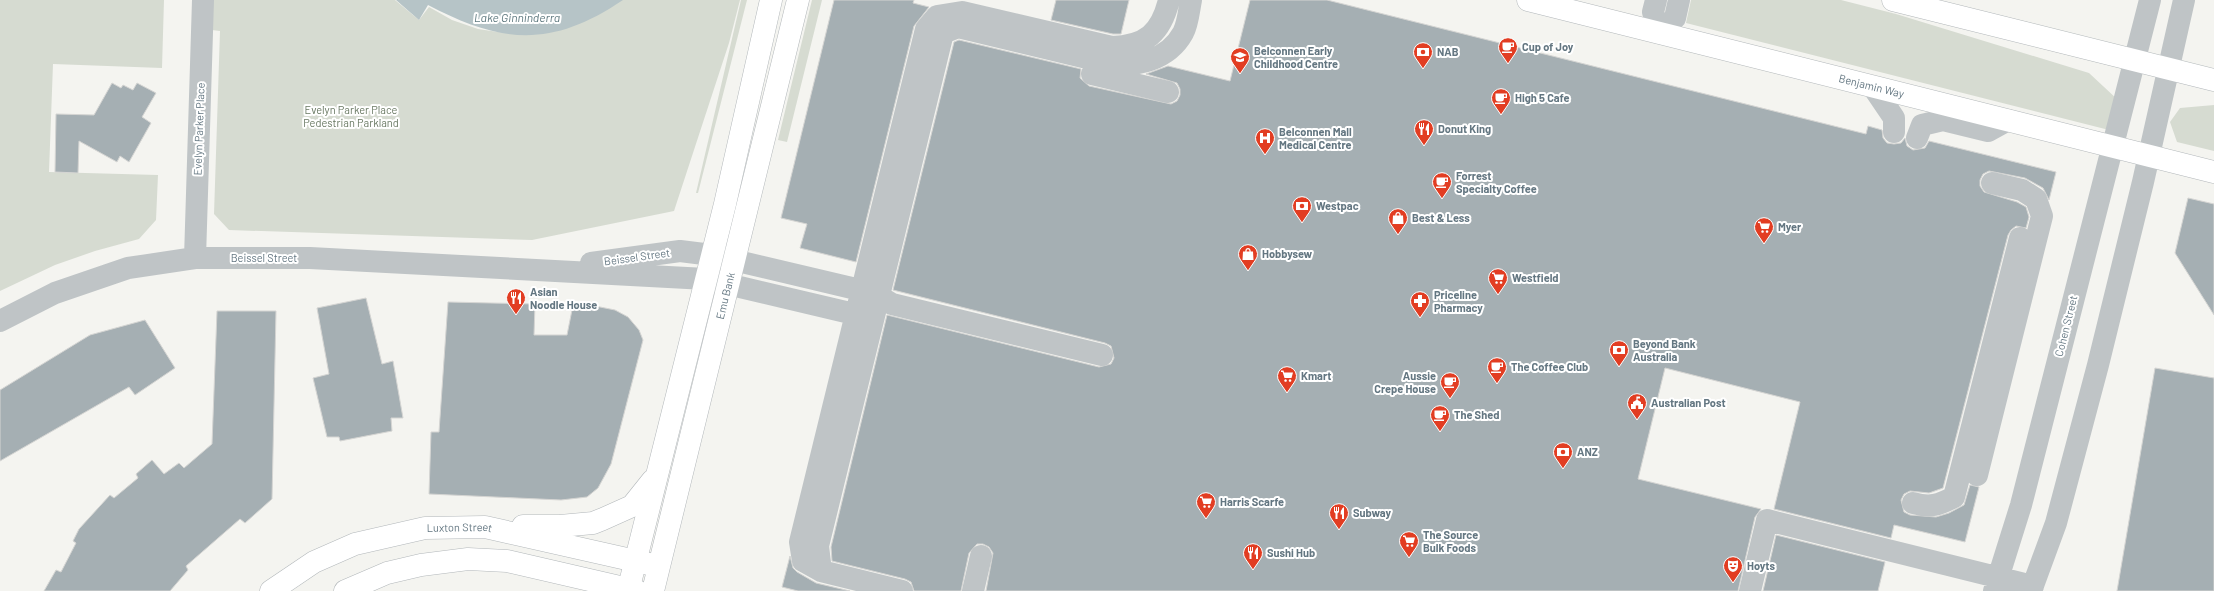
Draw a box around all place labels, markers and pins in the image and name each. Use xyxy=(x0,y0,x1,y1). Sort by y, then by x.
cafe icon: Cup of Joy xyxy=(1497,36,1519,64)
place label: Cup of Joy xyxy=(1522,40,1574,53)
bank icon: NAB xyxy=(1412,41,1434,69)
place label: Belconnen Early Childhood Centre xyxy=(1254,44,1338,70)
place label: NAB xyxy=(1437,45,1459,58)
school or university icon: Belconnen Early Childhood Centre xyxy=(1229,46,1251,74)
cafe icon: High 5 Cafe xyxy=(1490,87,1512,115)
place label: High 5 Cafe xyxy=(1515,91,1569,104)
restaurant icon: Donut King xyxy=(1413,118,1435,146)
place label: Donut King xyxy=(1438,122,1491,135)
place label: Belconnen Mall Medical Centre xyxy=(1279,125,1352,151)
hospital icon: Belconnen Mall Medical Centre xyxy=(1254,127,1276,155)
place label: Forrest Specialty Coffee xyxy=(1456,169,1537,195)
cafe icon: Forrest Specialty Coffee xyxy=(1431,171,1453,199)
bank icon: Westpac xyxy=(1291,195,1313,223)
place label: Westpac xyxy=(1316,199,1359,212)
shop icon: Best & Less xyxy=(1387,207,1409,235)
place label: Best & Less xyxy=(1412,211,1470,224)
supermarket icon: Myer xyxy=(1753,216,1775,244)
place label: Myer xyxy=(1778,220,1802,233)
shop icon: Hobbysew xyxy=(1237,243,1259,271)
place label: Hobbysew xyxy=(1262,247,1313,260)
supermarket icon: Westfield xyxy=(1487,267,1509,295)
place label: Westfield xyxy=(1512,271,1559,284)
place label: Asian Noodle House xyxy=(530,285,597,311)
restaurant icon: Asian Noodle House xyxy=(505,287,527,315)
place label: Priceline Pharmacy xyxy=(1434,288,1483,314)
pharmacy icon: Priceline Pharmacy xyxy=(1409,290,1431,318)
place label: Beyond Bank Australia xyxy=(1633,337,1696,363)
bank icon: Beyond Bank Australia xyxy=(1608,339,1630,367)
cafe icon: The Coffee Club xyxy=(1486,356,1508,384)
place label: The Coffee Club xyxy=(1511,360,1588,373)
supermarket icon: Kmart xyxy=(1276,365,1298,393)
place label: Kmart xyxy=(1301,369,1331,382)
place label: Aussie Crepe House xyxy=(1374,369,1436,395)
cafe icon: Aussie Crepe House xyxy=(1439,371,1461,399)
public building icon: Australian Post xyxy=(1626,392,1648,420)
place label: Australian Post xyxy=(1651,396,1726,409)
cafe icon: The Shed xyxy=(1429,404,1451,432)
place label: The Shed xyxy=(1454,408,1499,421)
bank icon: ANZ xyxy=(1552,441,1574,469)
place label: ANZ xyxy=(1577,445,1598,458)
supermarket icon: Harris Scarfe xyxy=(1195,491,1217,519)
place label: Harris Scarfe xyxy=(1220,495,1284,508)
restaurant icon: Subway xyxy=(1328,502,1350,530)
place label: Subway xyxy=(1353,506,1391,519)
place label: The Source Bulk Foods xyxy=(1423,528,1478,554)
supermarket icon: The Source Bulk Foods xyxy=(1398,530,1420,558)
restaurant icon: Sushi Hub xyxy=(1242,542,1264,570)
place label: Sushi Hub xyxy=(1267,546,1315,559)
theatre icon: Hoyts xyxy=(1722,555,1744,583)
place label: Hoyts xyxy=(1747,559,1775,572)

